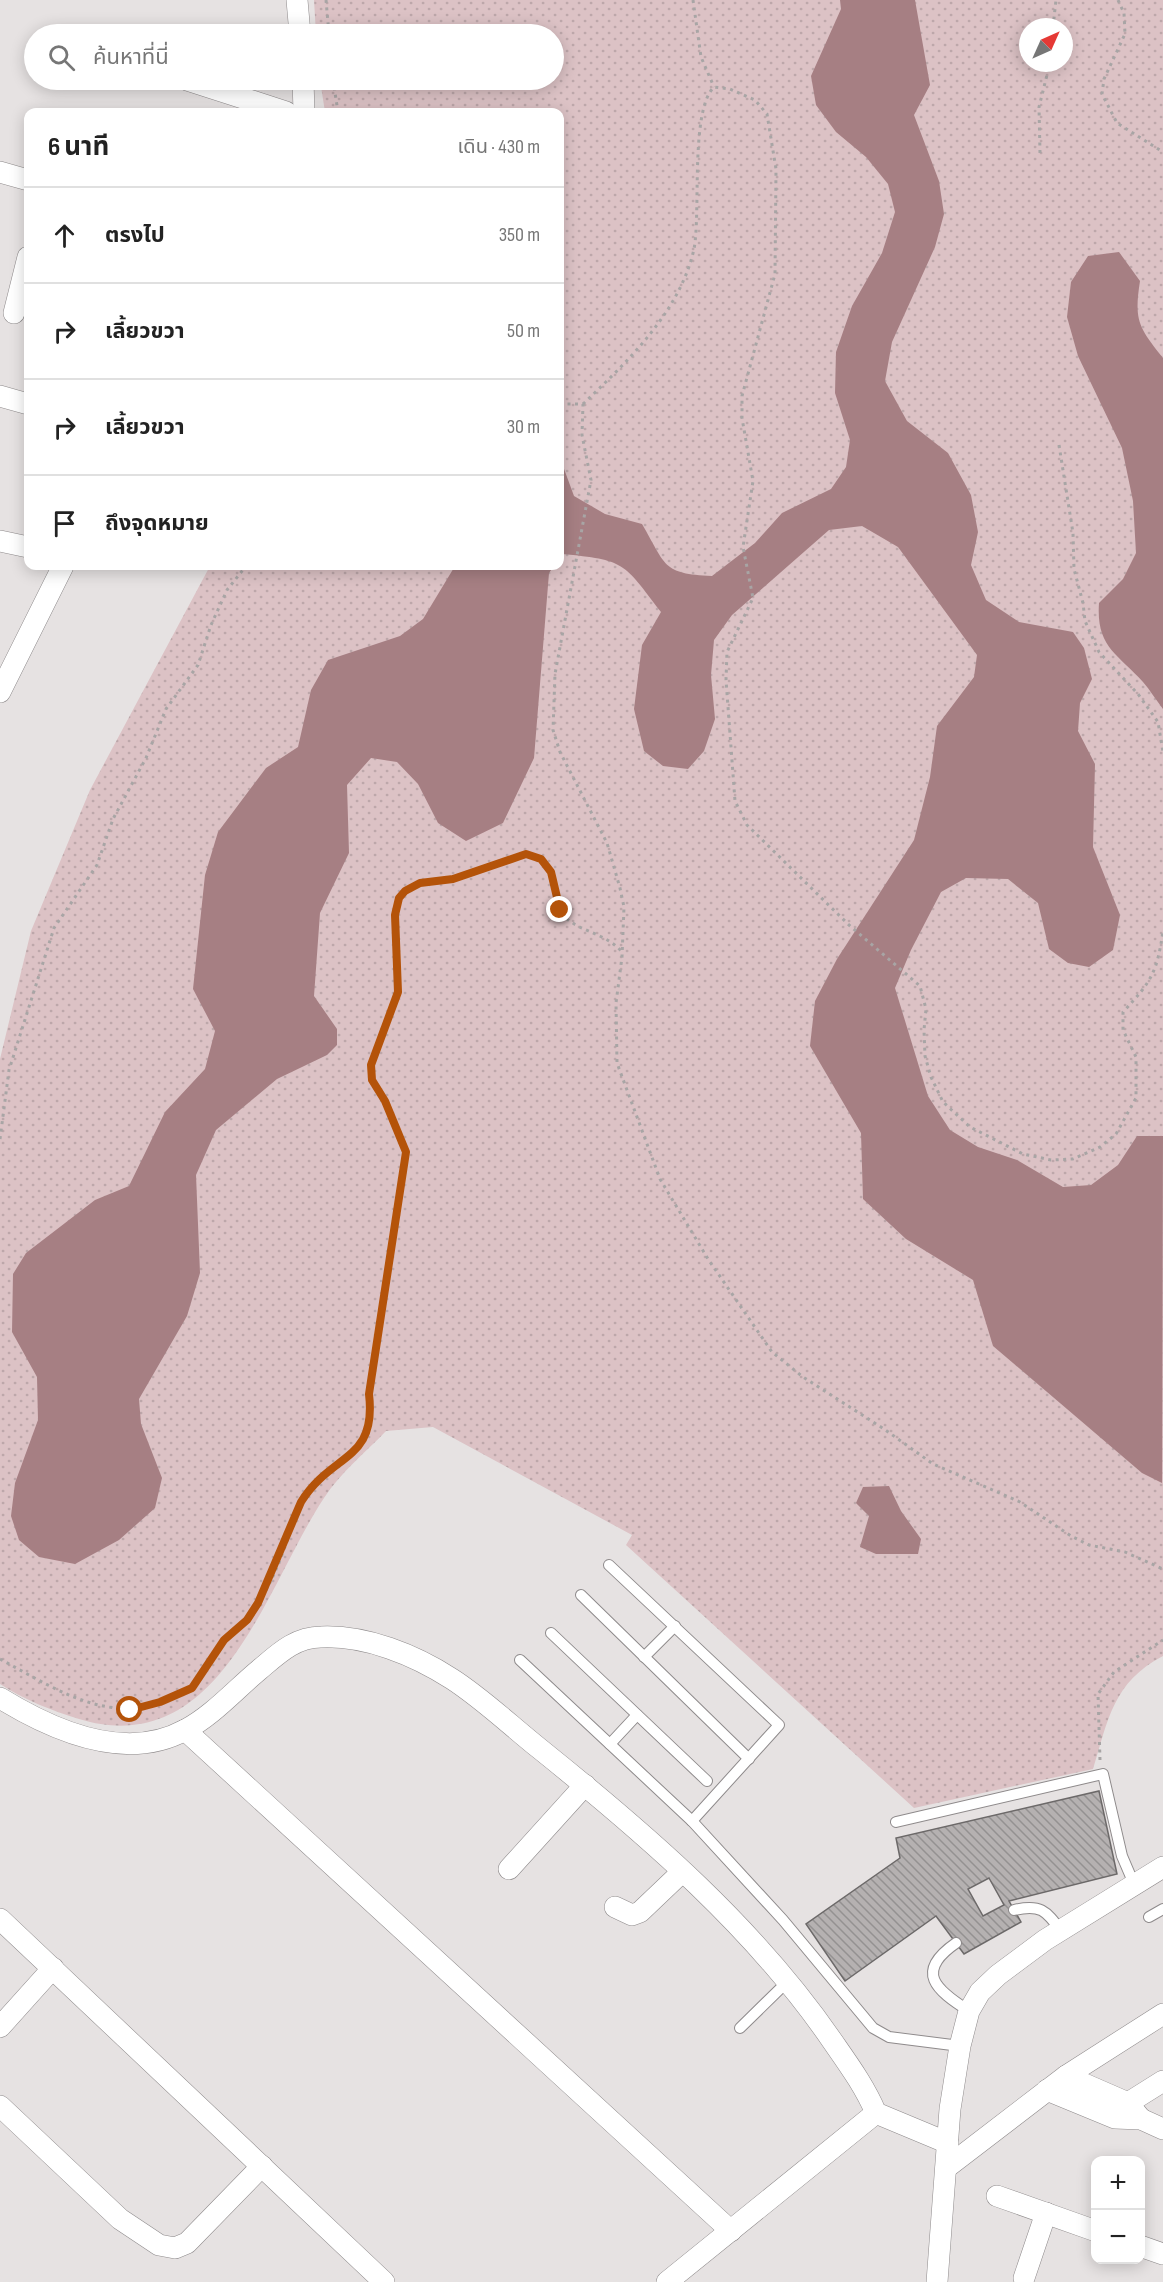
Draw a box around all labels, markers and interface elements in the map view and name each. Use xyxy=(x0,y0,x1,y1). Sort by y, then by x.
north arrow xyxy=(1019,18,1073,72)
search box xyxy=(24,24,564,90)
icon: search xyxy=(45,41,78,74)
text: ค้นหาที่นี่ xyxy=(93,44,169,71)
text: 6 นาที xyxy=(48,132,109,163)
text: เดิน · 430 m xyxy=(458,135,540,159)
icon: ahead xyxy=(48,219,81,252)
text: ตรงไป xyxy=(105,222,165,249)
text: 350 m xyxy=(499,223,540,247)
icon: right xyxy=(48,315,81,348)
text: เลี้ยวขวา xyxy=(105,318,185,345)
text: 50 m xyxy=(507,319,540,343)
icon: right xyxy=(48,411,81,444)
text: เลี้ยวขวา xyxy=(105,414,185,441)
text: 30 m xyxy=(507,415,540,439)
icon: arrive xyxy=(48,507,81,540)
text: ถึงจุดหมาย xyxy=(105,510,209,537)
route end xyxy=(546,896,572,922)
route start xyxy=(116,1696,142,1722)
map controls xyxy=(1091,2156,1145,2264)
button: + xyxy=(1091,2156,1145,2210)
button: − xyxy=(1091,2210,1145,2264)

